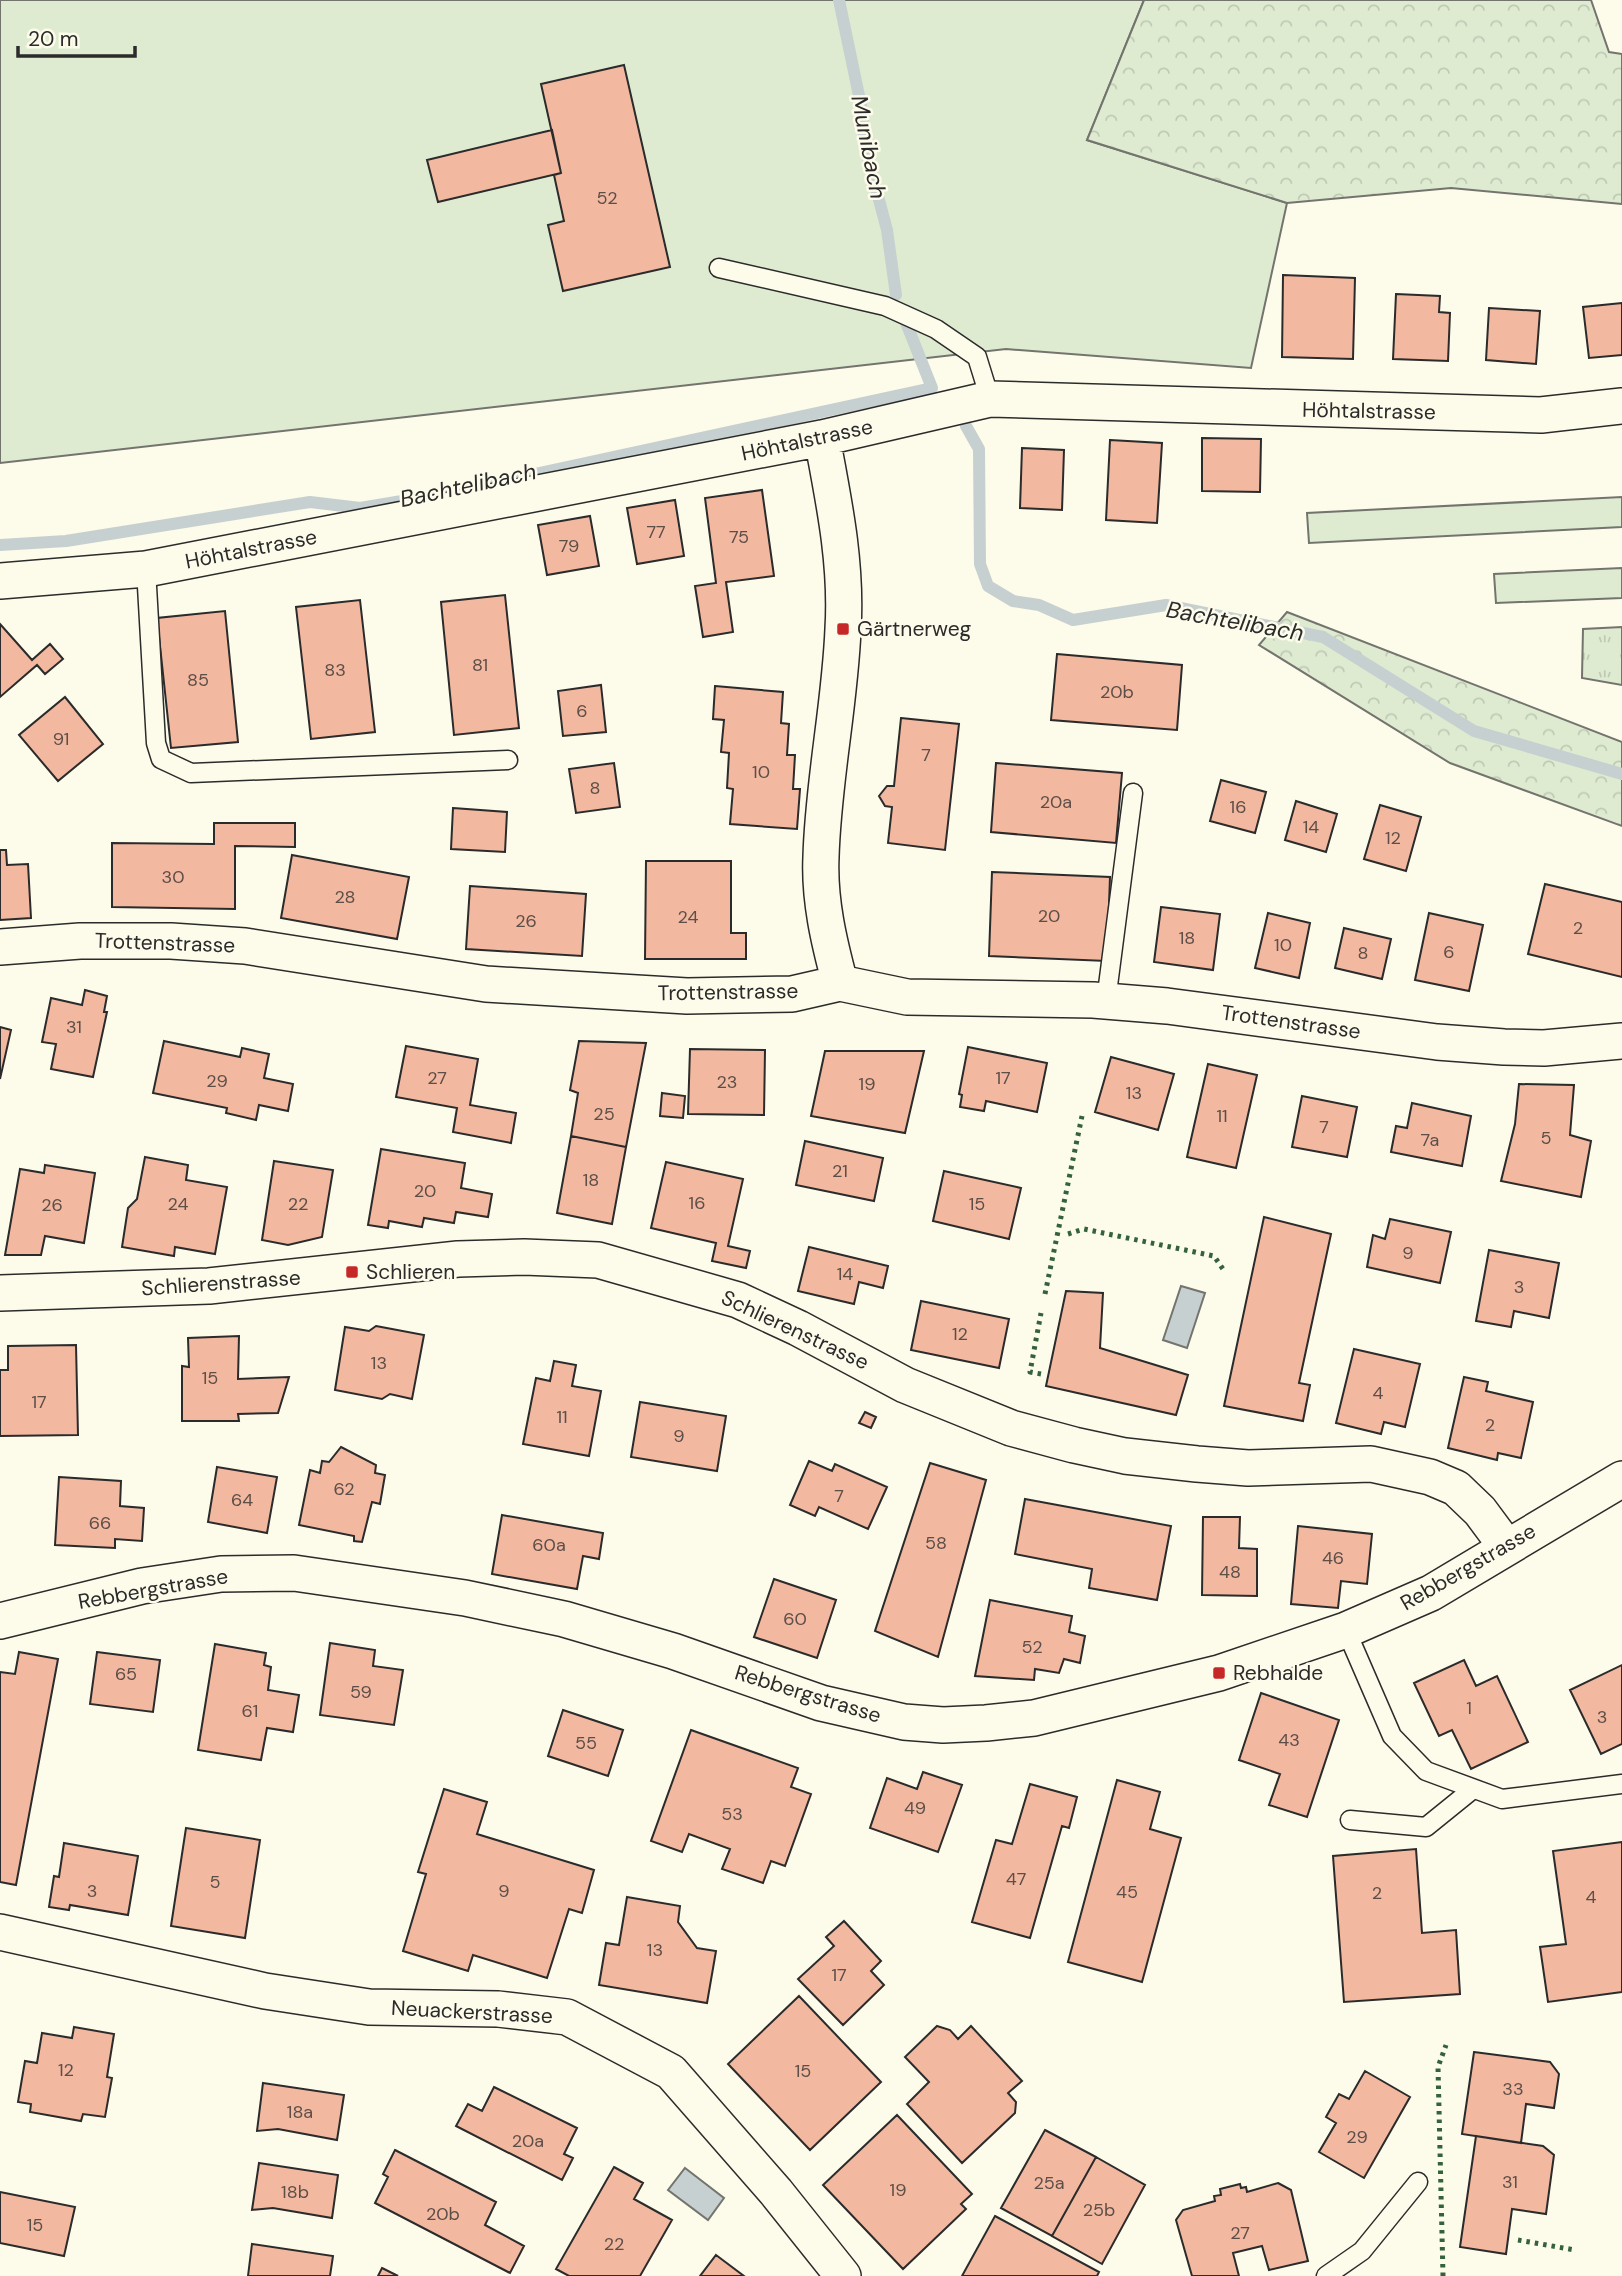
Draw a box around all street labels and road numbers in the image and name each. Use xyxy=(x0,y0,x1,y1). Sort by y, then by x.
street label: Höhtalstrasse xyxy=(1302,396,1436,426)
street label: Höhtalstrasse xyxy=(739,412,875,468)
street label: Höhtalstrasse xyxy=(183,522,319,575)
street label: Trottenstrasse xyxy=(94,927,236,959)
street label: Trottenstrasse xyxy=(657,977,799,1007)
street label: Trottenstrasse xyxy=(1219,998,1363,1046)
street label: Schlierenstrasse xyxy=(140,1263,302,1303)
street label: Schlierenstrasse xyxy=(717,1284,873,1376)
street label: Rebbergstrasse xyxy=(1395,1517,1541,1617)
street label: Rebbergstrasse xyxy=(76,1562,230,1616)
street label: Rebbergstrasse xyxy=(731,1658,885,1730)
street label: Neuackerstrasse xyxy=(390,1994,554,2030)

